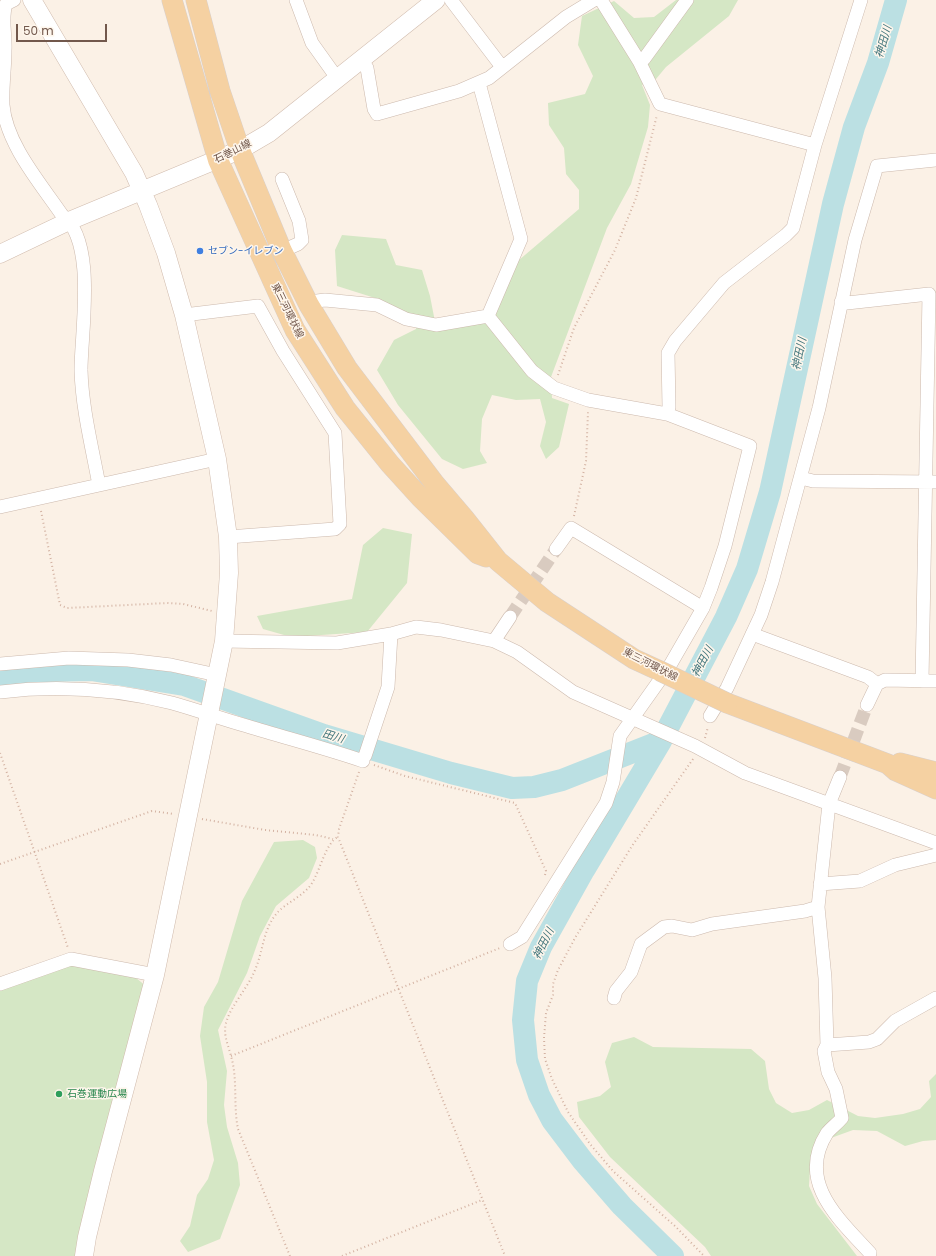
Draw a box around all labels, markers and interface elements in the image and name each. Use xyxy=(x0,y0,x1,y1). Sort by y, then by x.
scale bar xyxy=(18,16,109,42)
text: 50 m xyxy=(23,22,54,39)
water label: 神田川 xyxy=(873,24,895,60)
street label: 石巻山線 xyxy=(212,138,254,166)
place label: セブン-イレブン xyxy=(208,245,284,257)
marker: セブン-イレブン xyxy=(195,246,205,256)
street label: 東三河環状線 xyxy=(268,281,306,341)
water label: 神田川 xyxy=(790,336,810,372)
water label: 神田川 xyxy=(689,644,717,680)
street label: 東三河環状線 xyxy=(621,646,679,684)
water label: 田川 xyxy=(321,727,345,747)
water label: 神田川 xyxy=(531,926,557,962)
place label: 石巻運動広場 xyxy=(67,1088,127,1100)
marker: 石巻運動広場 xyxy=(54,1089,64,1099)

